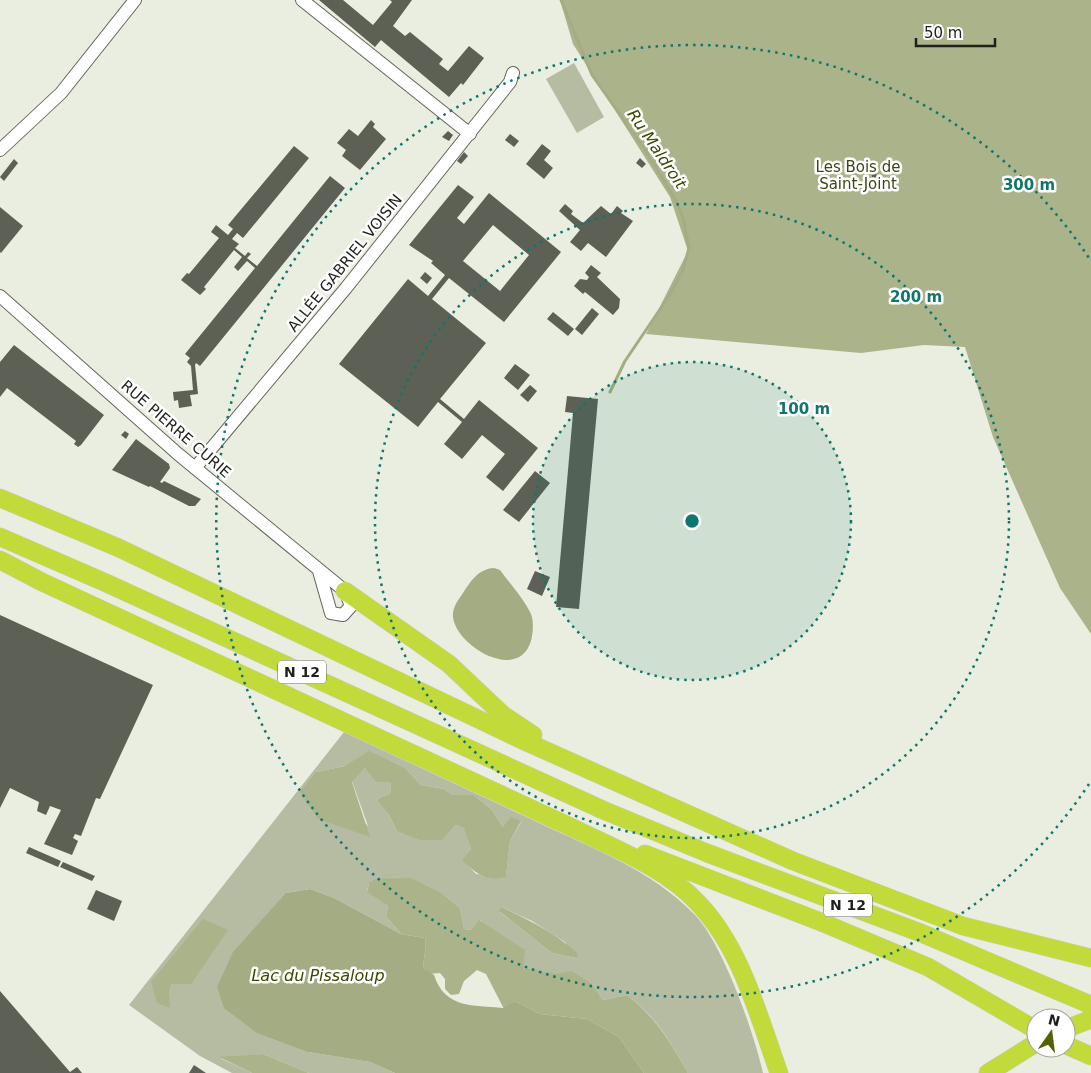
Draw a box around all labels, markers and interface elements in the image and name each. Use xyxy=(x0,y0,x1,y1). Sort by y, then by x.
scale bar xyxy=(916,15,995,47)
text: 50 m xyxy=(924,24,962,42)
water label: Ru Maldroit xyxy=(624,106,691,193)
park label: Les Bois de Saint-Joint xyxy=(816,158,900,193)
text: 300 m xyxy=(1003,176,1055,194)
street label: ALLÉE GABRIEL VOISIN xyxy=(283,190,406,335)
text: 200 m xyxy=(890,288,942,306)
street label: RUE PIERRE CURIE xyxy=(117,376,235,482)
text: 100 m xyxy=(778,400,830,418)
centre of rings xyxy=(683,512,701,530)
road number: N 12 xyxy=(278,660,326,684)
road number: N 12 xyxy=(824,894,872,916)
water label: Lac du Pissaloup xyxy=(251,966,385,985)
north arrow xyxy=(1026,1008,1076,1058)
text: N xyxy=(1047,1011,1062,1030)

